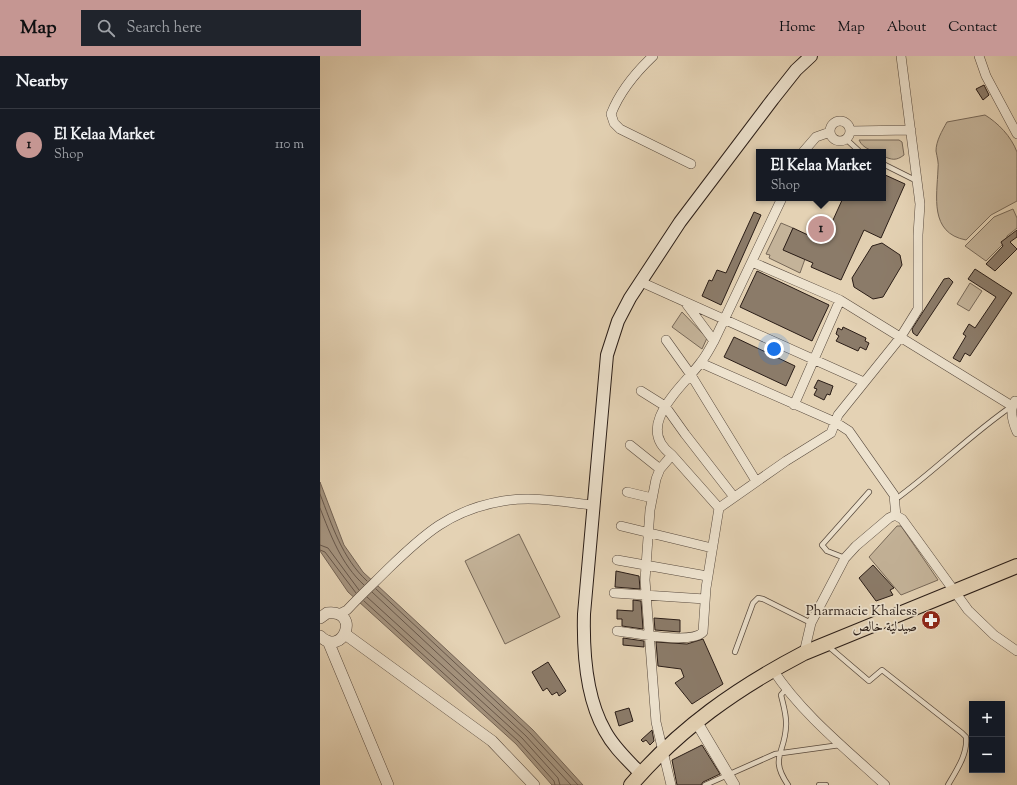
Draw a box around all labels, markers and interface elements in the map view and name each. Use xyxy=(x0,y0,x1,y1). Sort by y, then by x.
search box xyxy=(81,10,361,46)
text: Map xyxy=(20,15,57,42)
icon: search xyxy=(95,17,117,39)
text: Search here xyxy=(127,18,202,39)
text: Home xyxy=(779,18,816,38)
text: Map xyxy=(838,18,865,38)
text: About xyxy=(887,18,926,38)
text: Contact xyxy=(948,18,997,38)
text: Nearby xyxy=(16,70,68,94)
text: El Kelaa Market xyxy=(54,125,155,146)
text: 1 xyxy=(27,136,31,154)
text: 110 m xyxy=(275,136,304,154)
text: Shop xyxy=(54,146,83,164)
popup xyxy=(756,149,886,201)
text: El Kelaa Market xyxy=(771,156,871,177)
text: Shop xyxy=(771,177,800,195)
pin: 1 xyxy=(808,214,834,244)
your location xyxy=(764,339,784,359)
place label: Pharmacie Khaless صيدلية خالص xyxy=(806,602,917,638)
pharmacy icon: Pharmacie Khaless صيدلية خالص xyxy=(920,609,942,631)
map controls xyxy=(969,701,1005,773)
button: + xyxy=(969,701,1005,737)
button: − xyxy=(969,737,1005,773)

